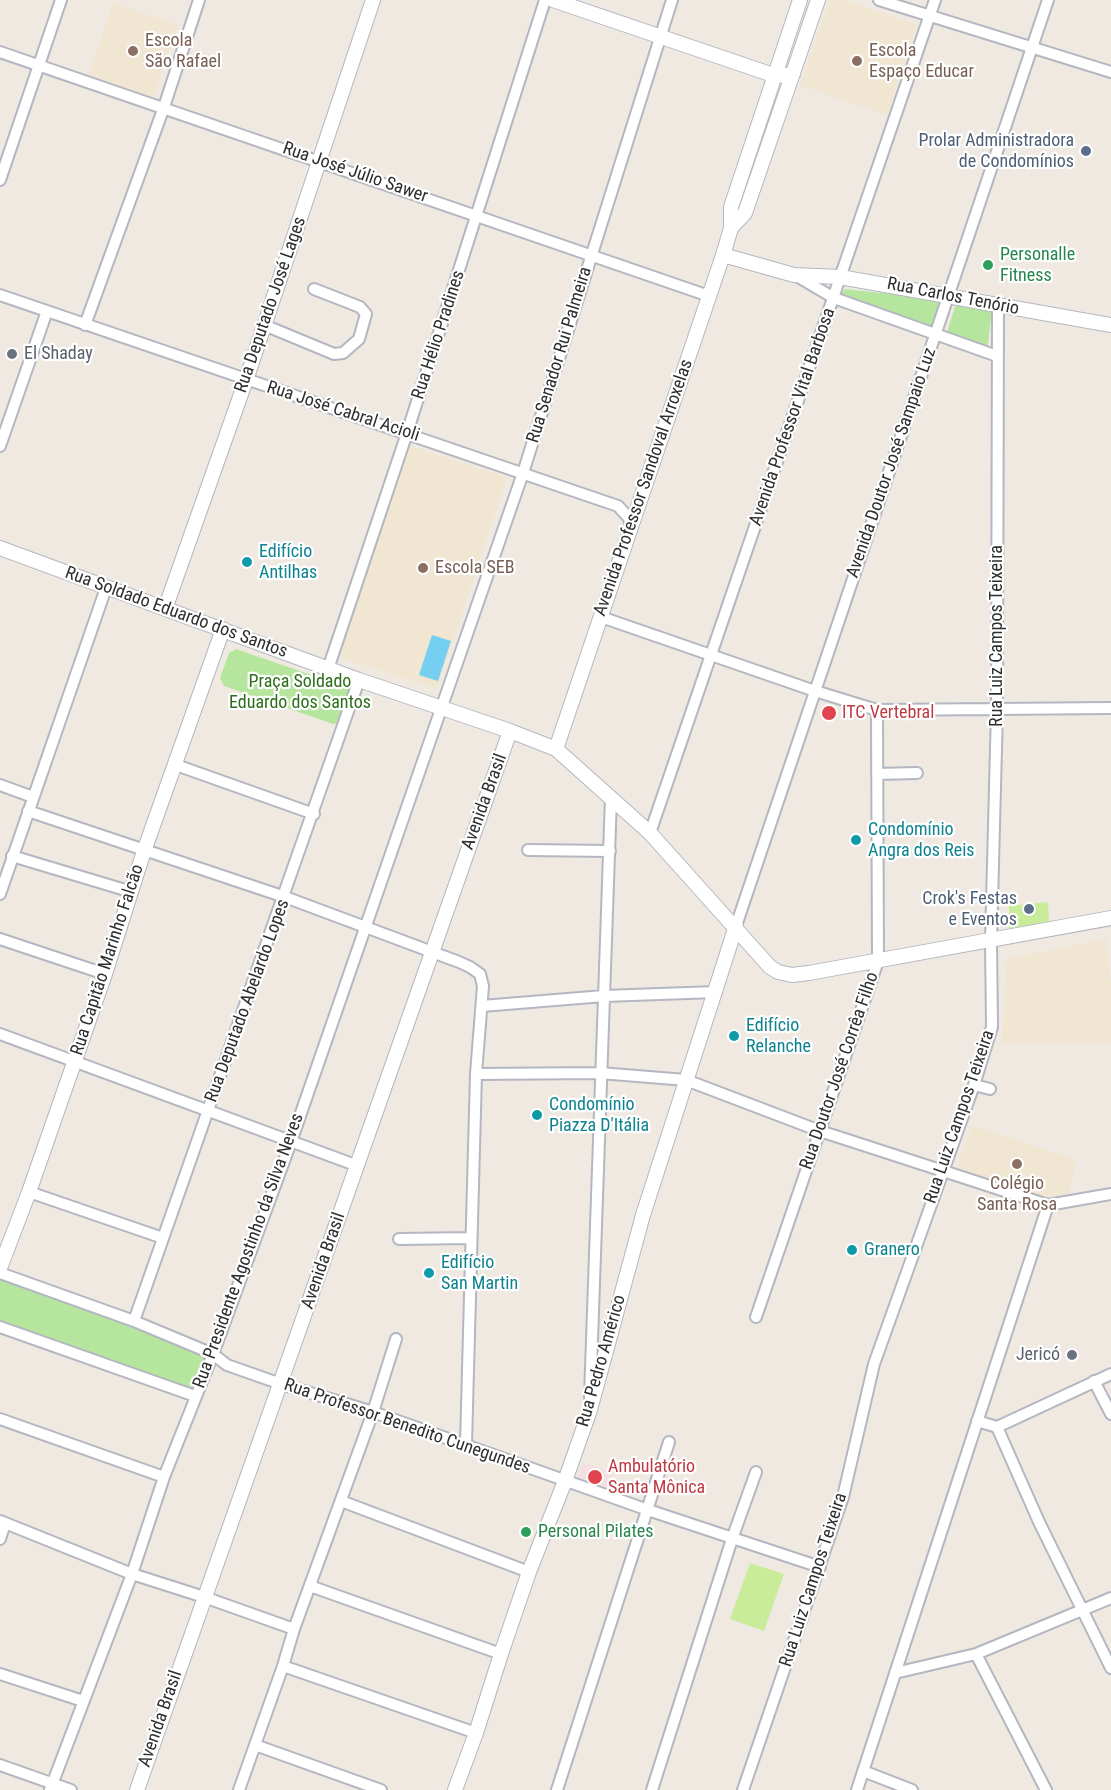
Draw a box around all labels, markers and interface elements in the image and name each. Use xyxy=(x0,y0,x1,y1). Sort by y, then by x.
place label: Escola São Rafael xyxy=(145,30,221,72)
place label: Escola Espaço Educar xyxy=(869,40,974,82)
marker: Escola São Rafael xyxy=(126,44,140,58)
marker: Escola Espaço Educar xyxy=(850,54,864,68)
place label: Prolar Administradora de Condomínios xyxy=(918,130,1074,172)
street label: Rua José Júlio Sawer xyxy=(280,138,430,208)
marker: Prolar Administradora de Condomínios xyxy=(1079,144,1093,158)
street label: Rua Deputado José Lages xyxy=(231,214,311,396)
place label: Personalle Fitness xyxy=(1000,244,1075,286)
marker: Personalle Fitness xyxy=(981,258,995,272)
street label: Rua Senador Rui Palmeira xyxy=(523,264,597,446)
street label: Rua Hélio Pradines xyxy=(408,268,470,402)
street label: Rua Carlos Tenório xyxy=(885,274,1021,320)
street label: Avenida Professor Vital Barbosa xyxy=(746,305,840,529)
place label: El Shaday xyxy=(24,343,93,365)
street label: Avenida Doutor José Sampaio Luz xyxy=(842,345,942,581)
marker: El Shaday xyxy=(5,347,19,361)
street label: Avenida Professor Sandoval Arroxelas xyxy=(590,357,698,619)
street label: Rua José Cabral Acioli xyxy=(264,377,422,447)
place label: Edifício Antilhas xyxy=(259,541,317,584)
street label: Rua Luiz Campos Teixeira xyxy=(986,545,1008,727)
marker: Edifício Antilhas xyxy=(240,555,254,569)
place label: Escola SEB xyxy=(435,557,514,579)
marker: Escola SEB xyxy=(416,561,430,575)
street label: Rua Soldado Eduardo dos Santos xyxy=(62,563,290,663)
park label: Praça Soldado Eduardo dos Santos xyxy=(229,671,371,714)
place label: ITC Vertebral xyxy=(842,702,934,724)
marker: ITC Vertebral xyxy=(820,704,838,722)
street label: Avenida Brasil xyxy=(458,751,512,853)
place label: Condomínio Angra dos Reis xyxy=(868,819,974,862)
marker: Condomínio Angra dos Reis xyxy=(849,833,863,847)
street label: Rua Capitão Marinho Falcão xyxy=(67,862,149,1058)
place label: Crok's Festas e Eventos xyxy=(922,888,1017,930)
street label: Rua Deputado Abelardo Lopes xyxy=(201,897,295,1105)
marker: Crok's Festas e Eventos xyxy=(1022,902,1036,916)
street label: Rua Doutor José Corrêa Filho xyxy=(796,970,884,1172)
place label: Edifício Relanche xyxy=(746,1015,811,1058)
street label: Rua Luiz Campos Teixeira xyxy=(920,1028,1000,1206)
marker: Edifício Relanche xyxy=(727,1029,741,1043)
place label: Condomínio Piazza D'Itália xyxy=(549,1094,649,1136)
marker: Condomínio Piazza D'Itália xyxy=(530,1108,544,1122)
street label: Rua Presidente Agostinho da Silva Neves xyxy=(189,1111,309,1391)
marker: Colégio Santa Rosa xyxy=(1010,1157,1024,1171)
place label: Colégio Santa Rosa xyxy=(977,1173,1057,1216)
street label: Avenida Brasil xyxy=(297,1210,351,1312)
place label: Granero xyxy=(864,1239,920,1261)
marker: Granero xyxy=(845,1243,859,1257)
place label: Edifício San Martin xyxy=(441,1252,518,1294)
marker: Edifício San Martin xyxy=(422,1266,436,1280)
street label: Rua Pedro Américo xyxy=(573,1293,631,1429)
place label: Jericó xyxy=(1016,1344,1060,1366)
marker: Jericó xyxy=(1065,1348,1079,1362)
street label: Rua Professor Benedito Cunegundes xyxy=(281,1375,533,1479)
place label: Ambulatório Santa Mônica xyxy=(608,1456,705,1498)
marker: Ambulatório Santa Mônica xyxy=(586,1468,604,1486)
street label: Rua Luiz Campos Teixeira xyxy=(776,1490,852,1670)
place label: Personal Pilates xyxy=(538,1521,653,1543)
marker: Personal Pilates xyxy=(519,1525,533,1539)
street label: Avenida Brasil xyxy=(134,1668,188,1770)

